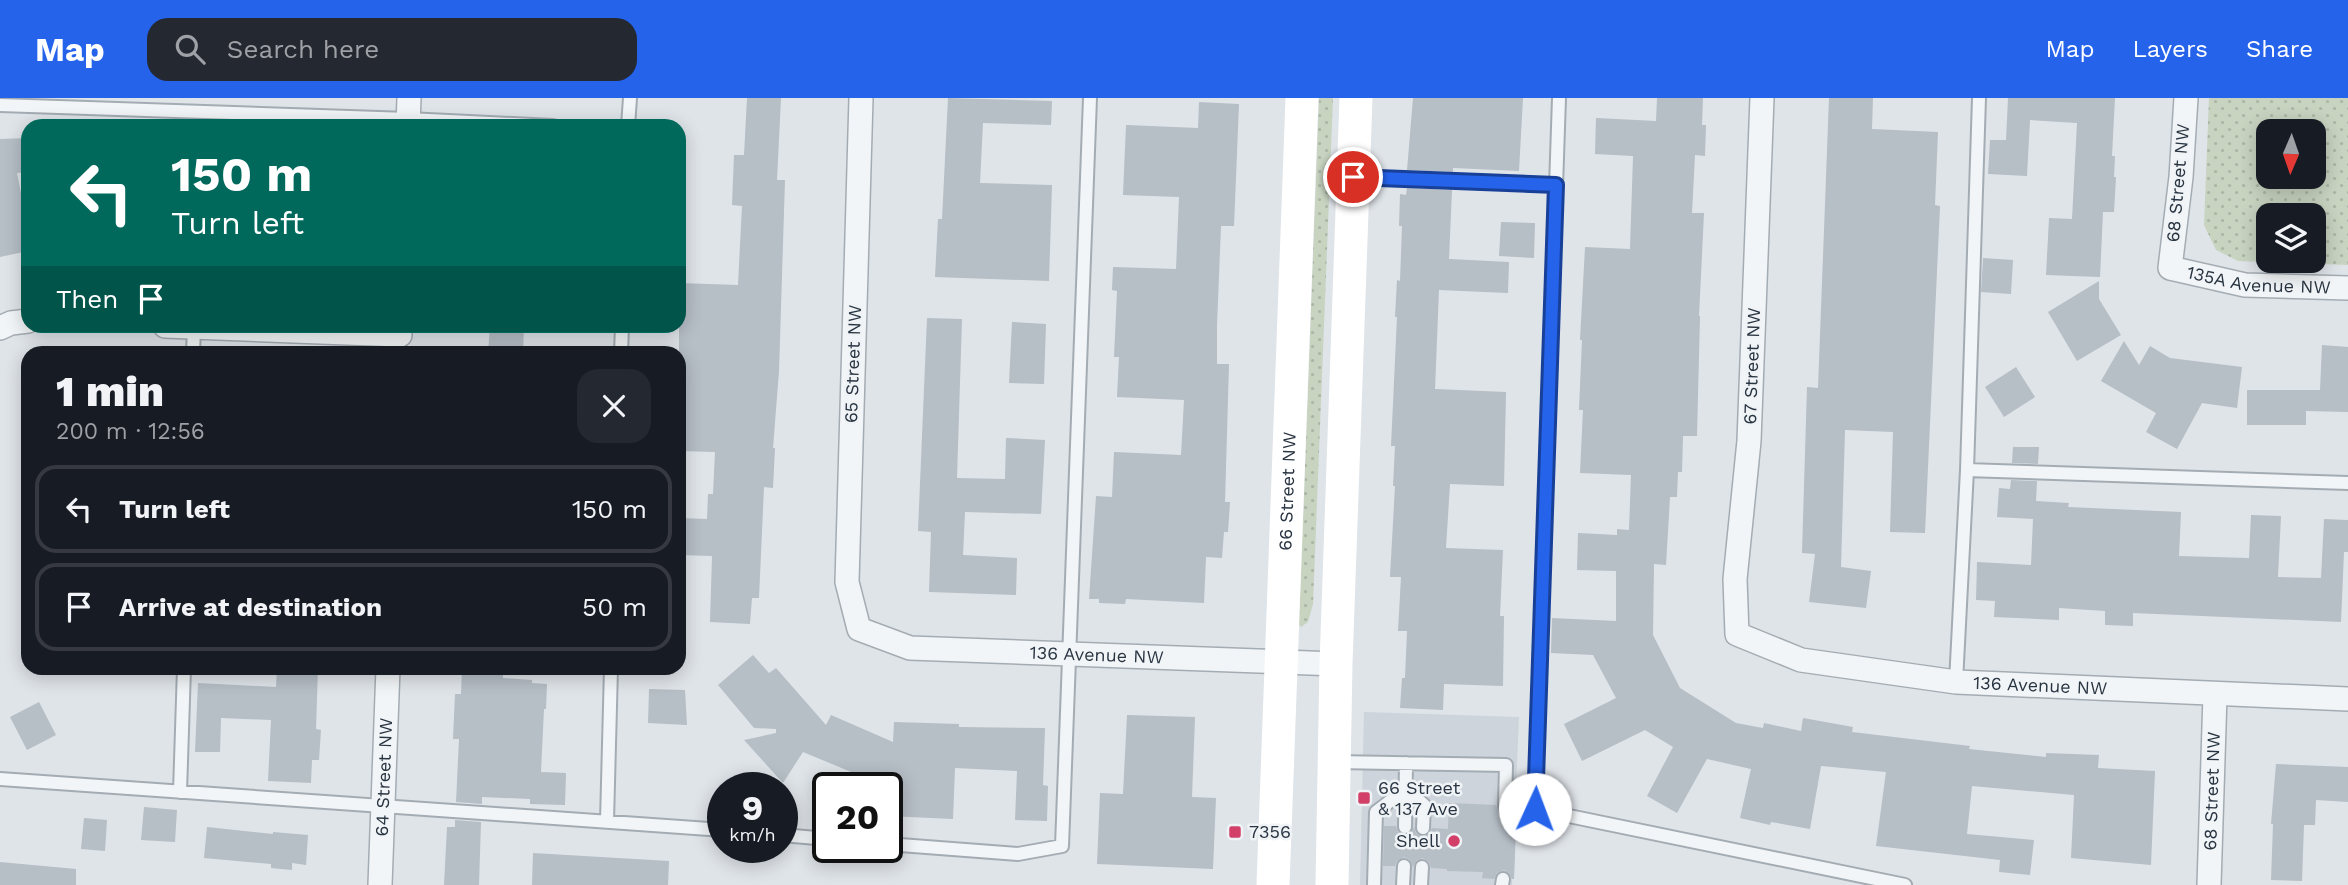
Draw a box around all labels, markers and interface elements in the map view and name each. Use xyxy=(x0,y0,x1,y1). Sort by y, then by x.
search box xyxy=(147,18,637,81)
text: Map xyxy=(35,30,105,69)
icon: search xyxy=(171,30,209,68)
text: Search here xyxy=(227,34,379,64)
text: Map xyxy=(2046,35,2094,63)
text: Layers xyxy=(2132,35,2208,63)
text: Share xyxy=(2246,35,2313,63)
north arrow xyxy=(2256,119,2326,189)
map controls xyxy=(2256,119,2326,273)
street label: 68 Street NW xyxy=(2162,123,2193,243)
text: 150 m xyxy=(171,145,312,203)
icon: left xyxy=(56,147,147,238)
pin xyxy=(1323,147,1383,207)
icon: arrive xyxy=(1334,158,1372,196)
button: layers xyxy=(2256,203,2326,273)
text: Turn left xyxy=(171,204,304,242)
street label: 135A Avenue NW xyxy=(2185,261,2331,297)
icon: arrive xyxy=(132,280,170,318)
text: Then xyxy=(56,284,118,314)
street label: 65 Street NW xyxy=(840,304,865,424)
street label: 67 Street NW xyxy=(1739,307,1764,425)
text: 1 min xyxy=(56,367,164,416)
button: close xyxy=(577,369,651,443)
text: 200 m · 12:56 xyxy=(56,418,205,445)
street label: 66 Street NW xyxy=(1274,431,1300,551)
icon: left xyxy=(60,490,98,528)
text: Turn left xyxy=(119,494,230,524)
text: 150 m xyxy=(572,494,647,524)
icon: arrive xyxy=(60,588,98,626)
text: Arrive at destination xyxy=(119,592,382,622)
text: 50 m xyxy=(582,592,647,622)
street label: 136 Avenue NW xyxy=(1029,642,1164,668)
street label: 136 Avenue NW xyxy=(1973,672,2108,699)
street label: 64 Street NW xyxy=(371,717,396,837)
street label: 68 Street NW xyxy=(2199,731,2224,851)
speed limit sign: 20 xyxy=(812,772,903,863)
position arrow xyxy=(1498,772,1572,846)
place label: 66 Street & 137 Ave xyxy=(1378,777,1461,819)
text: 9 xyxy=(742,787,763,829)
marker: 66 Street & 137 Ave xyxy=(1356,790,1372,806)
place label: 7356 xyxy=(1249,821,1291,842)
text: km/h xyxy=(729,824,776,845)
marker: 7356 xyxy=(1227,824,1243,840)
place label: Shell xyxy=(1396,830,1440,851)
marker: Shell xyxy=(1446,833,1462,849)

